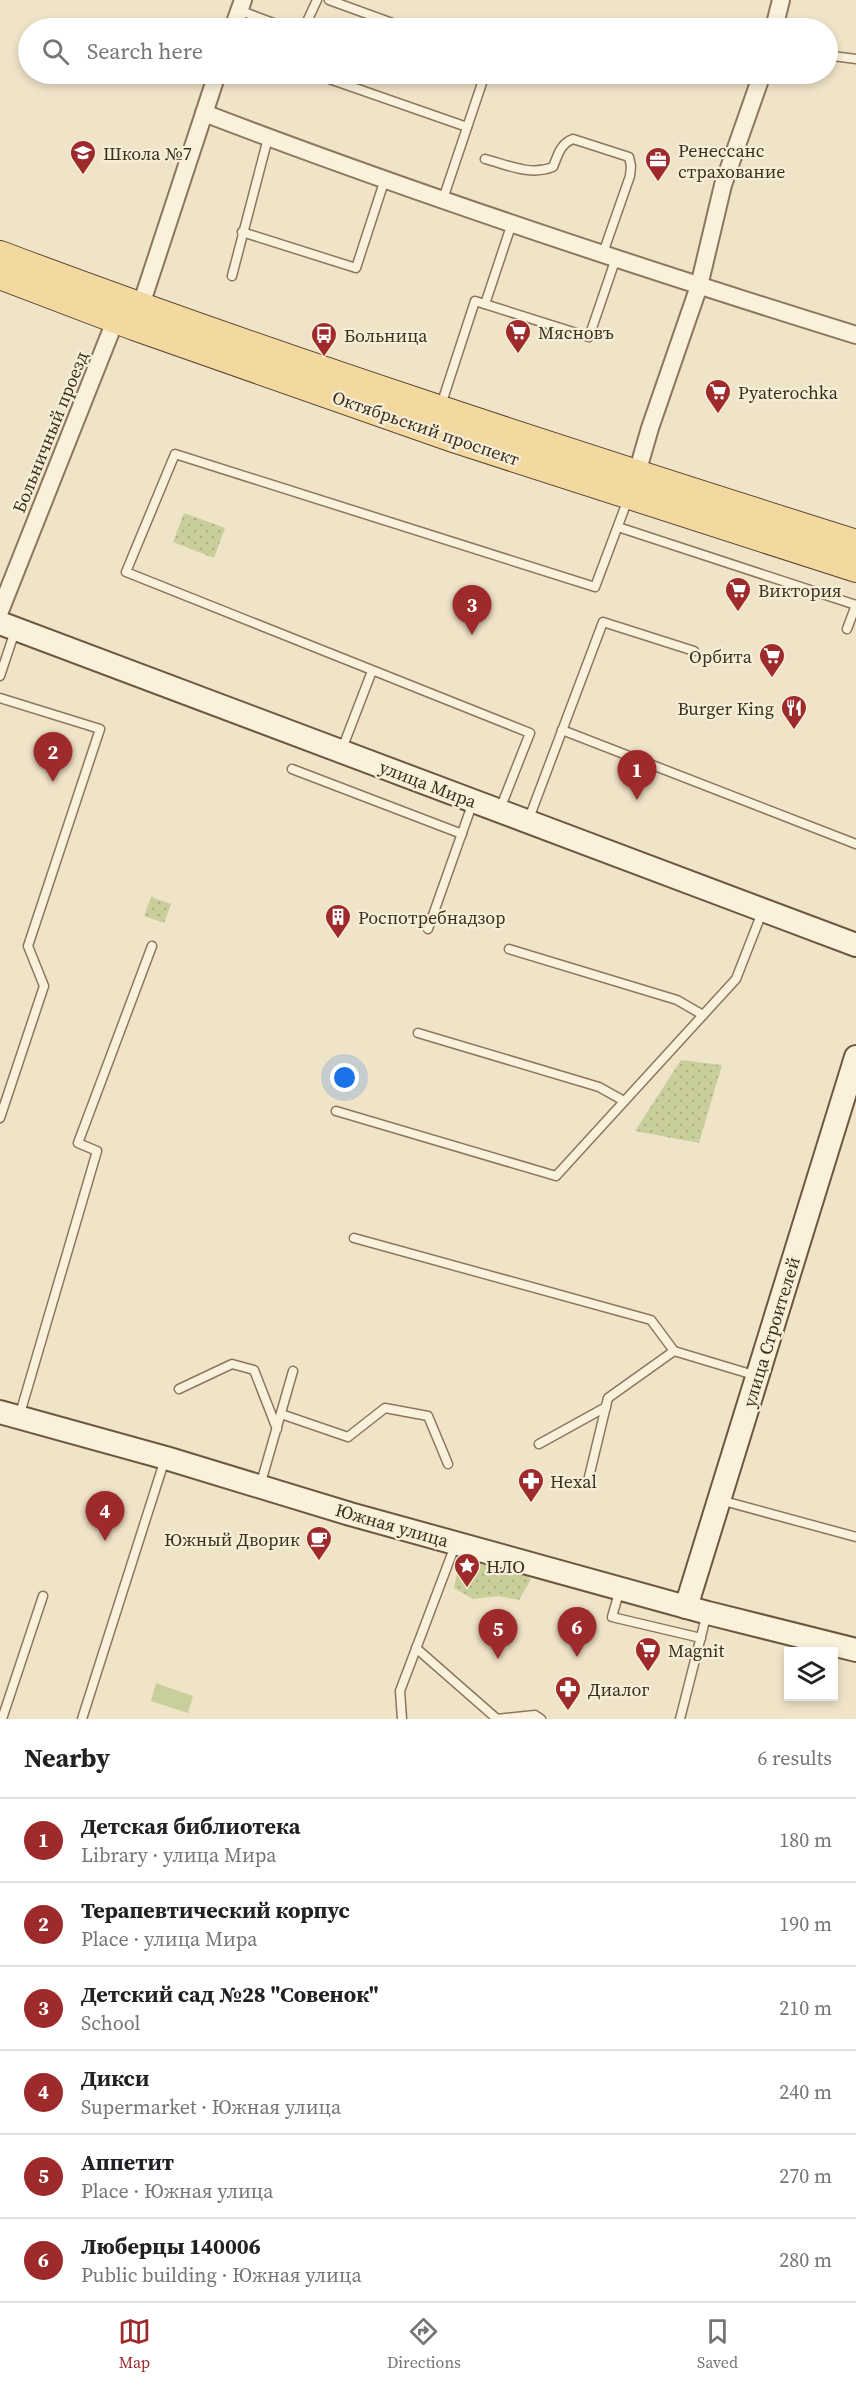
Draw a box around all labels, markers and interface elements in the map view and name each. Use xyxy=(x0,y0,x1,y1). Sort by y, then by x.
search box xyxy=(18,18,838,84)
icon: search xyxy=(39,35,72,68)
text: Search here xyxy=(87,36,203,66)
school or university icon: Школа №7 xyxy=(68,138,98,176)
place label: Ренессанс страхование xyxy=(678,138,785,184)
place label: Школа №7 xyxy=(103,141,192,166)
office icon: Ренессанс страхование xyxy=(643,145,673,183)
supermarket icon: Мясновъ xyxy=(503,317,533,355)
bus stop icon: Больница xyxy=(309,320,339,358)
place label: Мясновъ xyxy=(538,320,614,345)
place label: Больница xyxy=(344,323,428,348)
street label: Больничный проезд xyxy=(6,347,94,517)
supermarket icon: Pyaterochka xyxy=(703,377,733,415)
place label: Pyaterochka xyxy=(738,380,839,405)
street label: Октябрьский проспект xyxy=(329,384,523,472)
supermarket icon: Виктория xyxy=(723,575,753,613)
place label: Виктория xyxy=(758,578,842,603)
pin: 3 xyxy=(452,586,492,635)
supermarket icon: Орбита xyxy=(757,641,787,679)
place label: Орбита xyxy=(689,644,753,669)
restaurant icon: Burger King xyxy=(779,693,809,731)
place label: Burger King xyxy=(677,696,774,721)
pin: 2 xyxy=(34,732,72,782)
pin: 1 xyxy=(618,750,656,800)
street label: улица Мира xyxy=(376,754,481,814)
building icon: Роспотребнадзор xyxy=(323,902,353,940)
place label: Роспотребнадзор xyxy=(358,905,506,930)
your location xyxy=(330,1063,359,1092)
street label: улица Строителей xyxy=(736,1254,806,1410)
pharmacy icon: Hexal xyxy=(516,1466,546,1504)
place label: Hexal xyxy=(550,1469,597,1494)
pin: 4 xyxy=(86,1492,124,1541)
street label: Южная улица xyxy=(333,1497,452,1553)
cafe icon: Южный Дворик xyxy=(304,1524,334,1562)
place label: Южный Дворик xyxy=(164,1527,300,1552)
place icon: НЛО xyxy=(452,1551,482,1589)
place label: НЛО xyxy=(486,1554,525,1579)
pin: 6 xyxy=(558,1608,596,1657)
pin: 5 xyxy=(478,1610,518,1659)
supermarket icon: Magnit xyxy=(633,1635,663,1673)
place label: Magnit xyxy=(668,1638,724,1663)
map controls xyxy=(784,1647,838,1701)
button: layers xyxy=(784,1647,838,1701)
pharmacy icon: Диалог xyxy=(553,1674,583,1712)
place label: Диалог xyxy=(588,1677,649,1702)
text: Nearby xyxy=(24,1740,110,1776)
text: 6 results xyxy=(757,1744,832,1772)
text: Детская библиотека xyxy=(81,1811,301,1841)
text: 1 xyxy=(38,1826,49,1854)
text: 180 m xyxy=(779,1826,832,1854)
text: Library · улица Мира xyxy=(81,1841,276,1869)
text: Терапевтический корпус xyxy=(81,1895,350,1925)
text: 2 xyxy=(38,1910,49,1938)
text: 190 m xyxy=(779,1910,832,1938)
text: Place · улица Мира xyxy=(81,1925,258,1953)
text: Детский сад №28 "Совенок" xyxy=(81,1979,379,2009)
text: 3 xyxy=(38,1994,49,2022)
text: 210 m xyxy=(779,1994,832,2022)
text: School xyxy=(81,2009,141,2037)
text: Дикси xyxy=(81,2063,149,2093)
text: 4 xyxy=(38,2078,49,2106)
text: 240 m xyxy=(779,2078,832,2106)
text: Supermarket · Южная улица xyxy=(81,2093,341,2121)
text: Аппетит xyxy=(81,2147,174,2177)
text: 5 xyxy=(38,2162,49,2190)
text: 270 m xyxy=(779,2162,832,2190)
text: Place · Южная улица xyxy=(81,2177,273,2205)
text: Люберцы 140006 xyxy=(81,2231,261,2261)
text: 6 xyxy=(38,2246,49,2274)
text: 280 m xyxy=(779,2246,832,2274)
text: Public building · Южная улица xyxy=(81,2261,362,2289)
tab: Map xyxy=(118,2315,151,2373)
tab: Directions xyxy=(387,2315,461,2373)
tab: Saved xyxy=(697,2315,738,2373)

